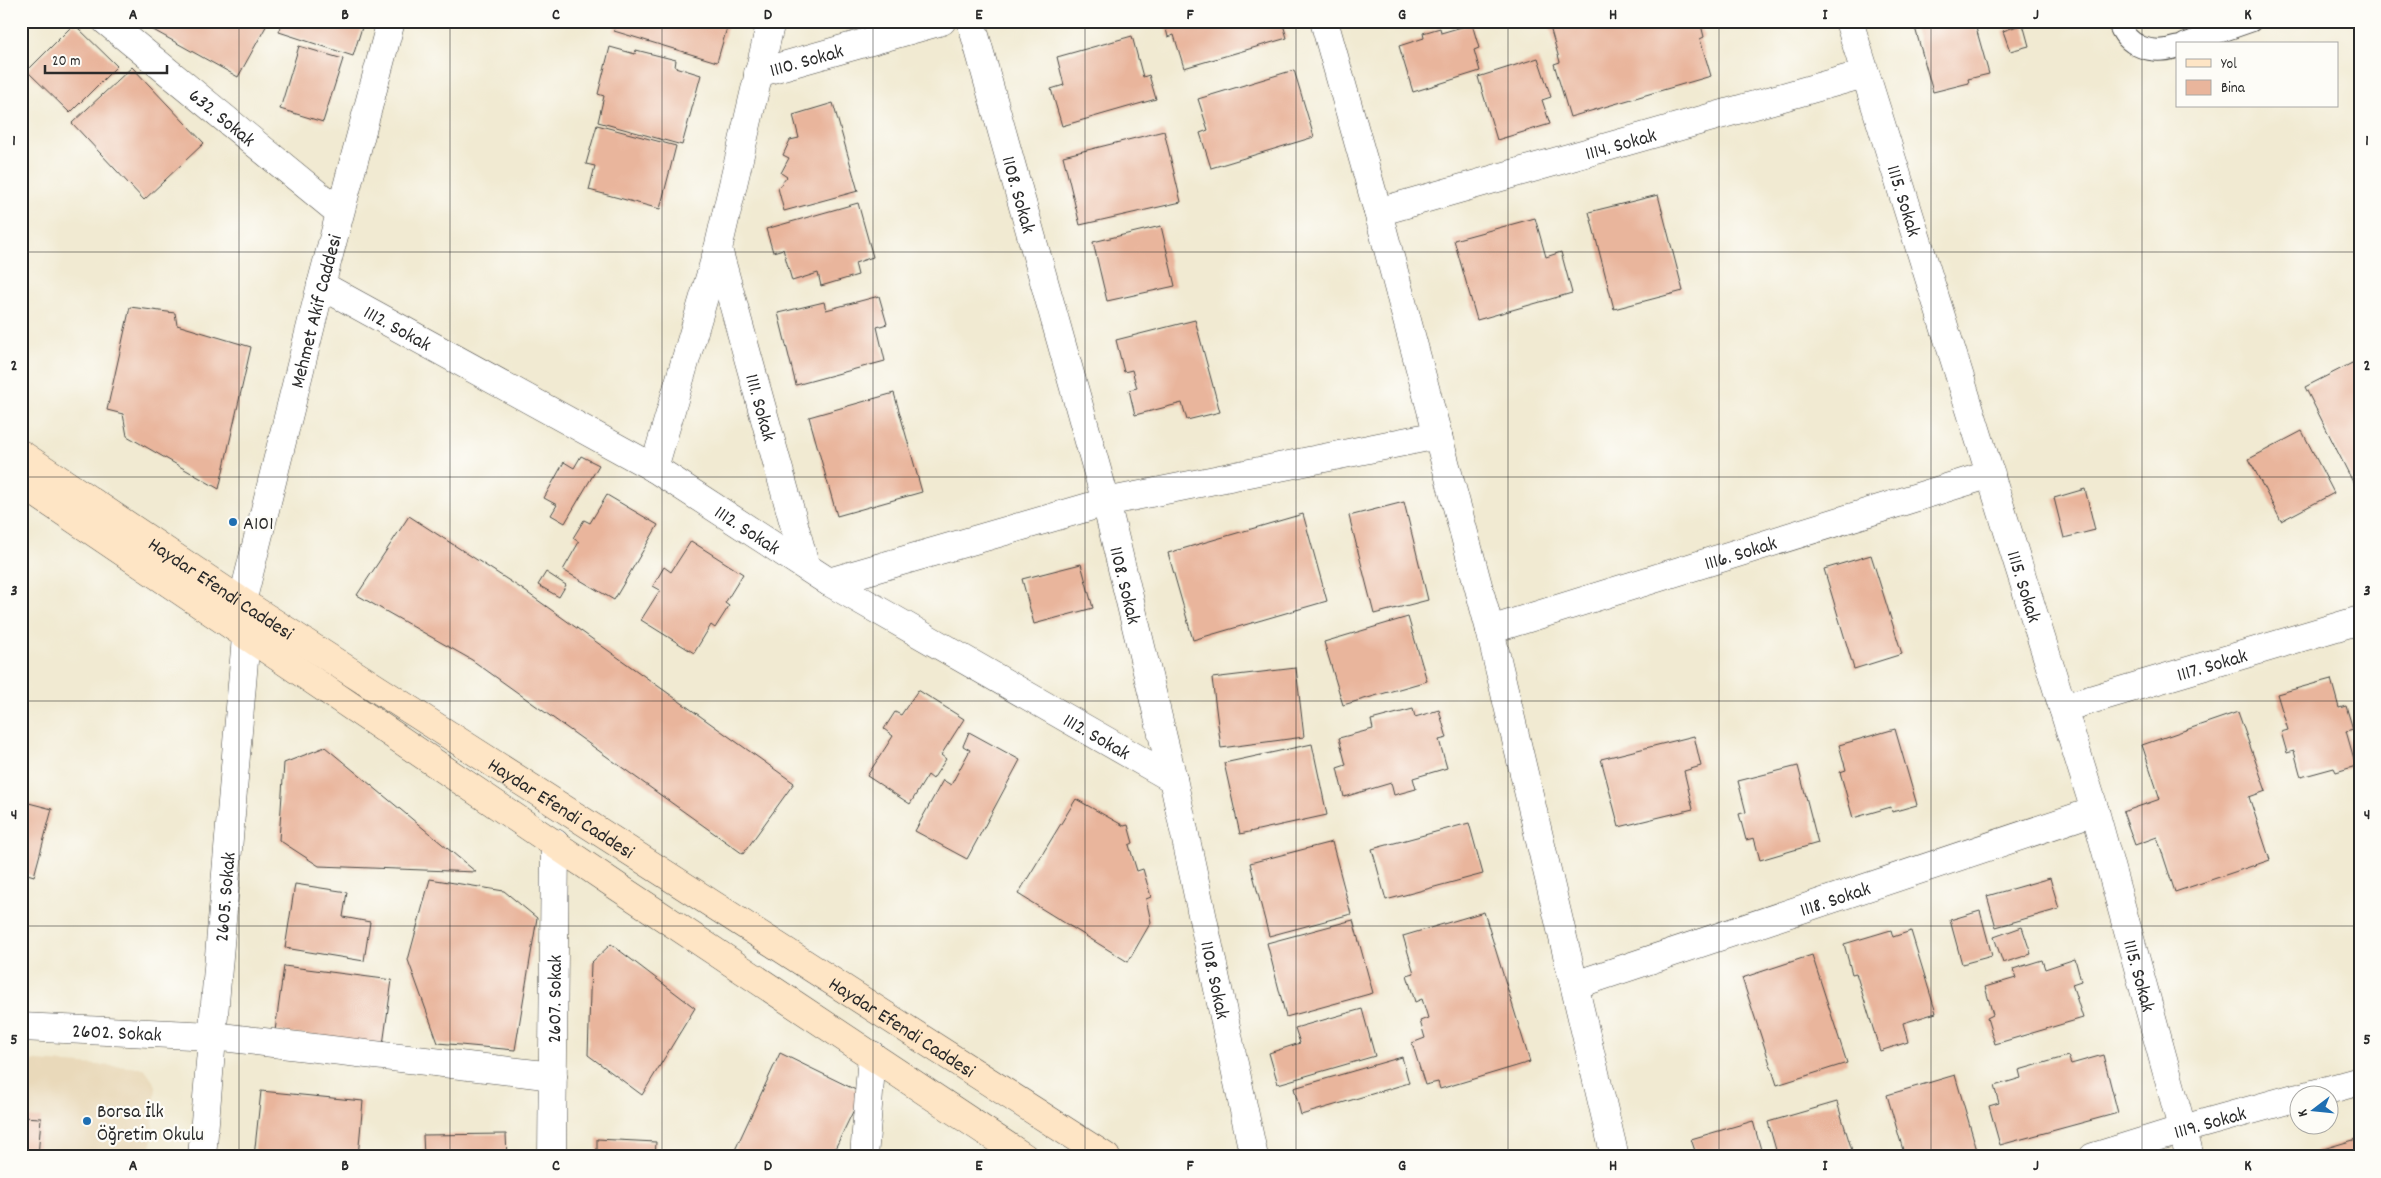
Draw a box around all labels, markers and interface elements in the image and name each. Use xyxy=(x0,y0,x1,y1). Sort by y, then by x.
text: A xyxy=(129,4,138,27)
text: B xyxy=(341,4,349,27)
text: C xyxy=(552,4,560,27)
text: D xyxy=(764,4,773,27)
text: E xyxy=(975,4,983,27)
text: F xyxy=(1186,4,1194,27)
text: G xyxy=(1398,4,1406,27)
text: H xyxy=(1609,4,1617,27)
text: I xyxy=(1823,4,1829,27)
text: J xyxy=(2033,4,2039,27)
text: K xyxy=(2244,4,2252,27)
street label: 1110. Sokak xyxy=(767,39,847,86)
scale bar xyxy=(45,42,168,74)
legend xyxy=(2176,42,2338,108)
text: 20 m xyxy=(52,51,80,73)
text: Yol xyxy=(2221,54,2237,76)
text: Bina xyxy=(2221,78,2246,100)
street label: 632. Sokak xyxy=(181,83,260,155)
street label: 1114. Sokak xyxy=(1582,123,1660,169)
text: 1 xyxy=(12,130,16,153)
text: 1 xyxy=(2365,130,2369,153)
street label: 1108. Sokak xyxy=(993,153,1041,237)
street label: 1115. Sokak xyxy=(1878,162,1926,241)
street label: Mehmet Akif Caddesi xyxy=(285,231,351,392)
street label: 1112. Sokak xyxy=(358,300,436,360)
text: 2 xyxy=(11,355,18,378)
text: 2 xyxy=(2364,355,2371,378)
street label: 1111. Sokak xyxy=(736,371,781,445)
street label: 1112. Sokak xyxy=(708,500,785,563)
place label: A101 xyxy=(243,511,274,539)
marker: A101 xyxy=(227,516,239,528)
street label: 1116. Sokak xyxy=(1701,531,1781,579)
street label: Haydar Efendi Caddesi xyxy=(141,532,298,649)
street label: 1108. Sokak xyxy=(1100,544,1146,627)
street label: 1115. Sokak xyxy=(1998,548,2046,627)
text: 3 xyxy=(10,580,18,603)
text: 3 xyxy=(2363,580,2371,603)
street label: 1117. Sokak xyxy=(2174,643,2251,691)
street label: 1112. Sokak xyxy=(1057,708,1135,769)
street label: Haydar Efendi Caddesi xyxy=(481,752,639,868)
text: 4 xyxy=(11,804,17,827)
text: 4 xyxy=(2364,804,2370,827)
street label: 2605. Sokak xyxy=(209,851,245,943)
street label: 1118. Sokak xyxy=(1797,876,1875,926)
street label: 1115. Sokak xyxy=(2114,937,2161,1016)
street label: 1108. Sokak xyxy=(1191,939,1235,1022)
street label: 2607. Sokak xyxy=(542,955,571,1043)
street label: Haydar Efendi Caddesi xyxy=(822,971,980,1087)
street label: 2602. Sokak xyxy=(71,1018,162,1051)
text: 5 xyxy=(10,1029,18,1052)
text: 5 xyxy=(2363,1029,2371,1052)
north arrow xyxy=(2288,1086,2338,1136)
place label: Borsa İlk Öğretim Okulu xyxy=(97,1099,204,1150)
street label: 1119. Sokak xyxy=(2171,1101,2250,1148)
text: K xyxy=(2293,1107,2314,1119)
marker: Borsa İlk Öğretim Okulu xyxy=(81,1115,93,1127)
text: A xyxy=(129,1155,138,1178)
text: B xyxy=(341,1155,349,1178)
text: C xyxy=(552,1155,560,1178)
text: D xyxy=(764,1155,773,1178)
text: E xyxy=(975,1155,983,1178)
text: F xyxy=(1186,1155,1194,1178)
text: G xyxy=(1398,1155,1406,1178)
text: H xyxy=(1609,1155,1617,1178)
text: I xyxy=(1823,1155,1829,1178)
text: J xyxy=(2033,1155,2039,1178)
text: K xyxy=(2244,1155,2252,1178)

